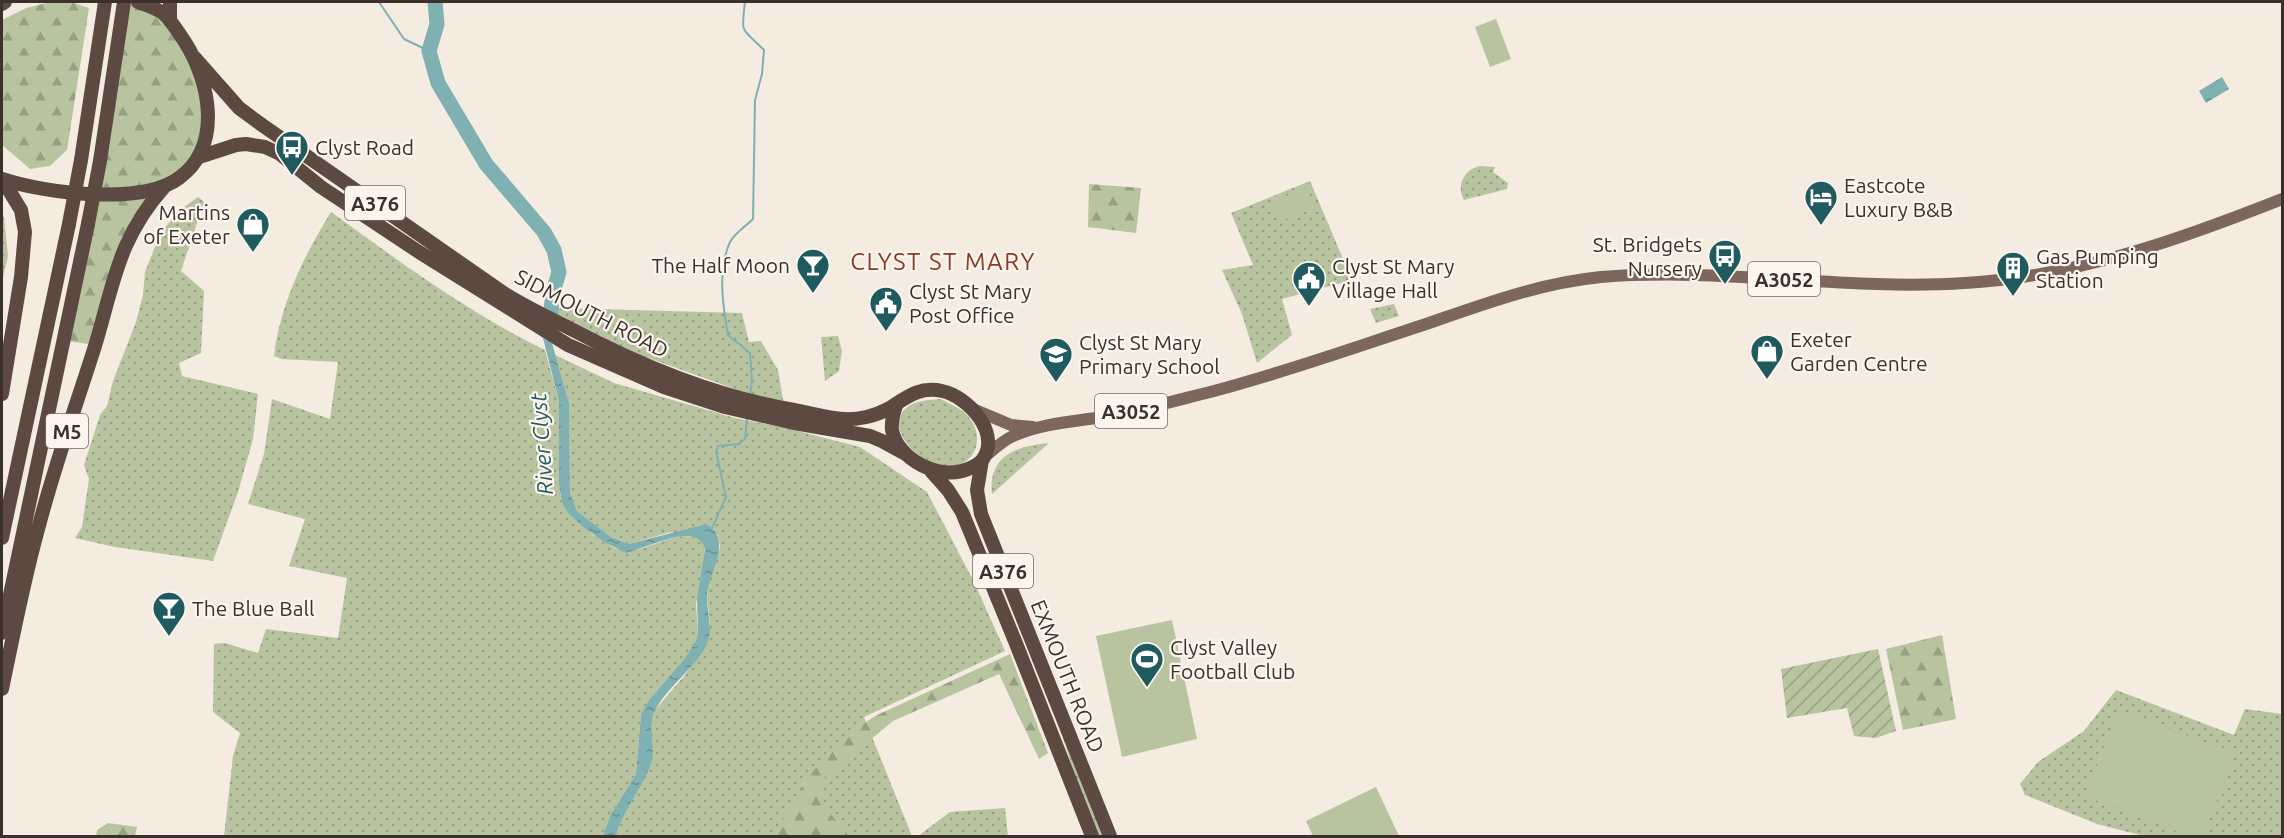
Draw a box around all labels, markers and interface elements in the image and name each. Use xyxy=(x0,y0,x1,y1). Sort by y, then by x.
bus stop icon: Clyst Road xyxy=(274,129,310,176)
place label: Clyst Road xyxy=(315,135,414,159)
place label: Eastcote Luxury B&B xyxy=(1844,173,1953,221)
hotel icon: Eastcote Luxury B&B xyxy=(1803,179,1839,226)
road number: A376 xyxy=(345,186,405,220)
place label: Martins of Exeter xyxy=(143,200,230,248)
shop icon: Martins of Exeter xyxy=(235,206,271,253)
place label: St. Bridgets Nursery xyxy=(1593,232,1702,280)
bus stop icon: St. Bridgets Nursery xyxy=(1707,238,1743,285)
place label: Gas Pumping Station xyxy=(2036,244,2159,292)
bar icon: The Half Moon xyxy=(795,247,831,294)
district label: CLYST ST MARY xyxy=(850,248,1036,275)
building icon: Gas Pumping Station xyxy=(1995,250,2031,297)
place label: The Half Moon xyxy=(651,253,790,277)
place label: Clyst St Mary Village Hall xyxy=(1332,254,1454,302)
public building icon: Clyst St Mary Village Hall xyxy=(1291,260,1327,307)
road number: A3052 xyxy=(1748,262,1820,296)
street label: SIDMOUTH ROAD xyxy=(511,264,673,362)
place label: Clyst St Mary Post Office xyxy=(909,279,1031,327)
public building icon: Clyst St Mary Post Office xyxy=(868,285,904,332)
place label: Exeter Garden Centre xyxy=(1790,327,1928,375)
place label: Clyst St Mary Primary School xyxy=(1079,330,1220,378)
shop icon: Exeter Garden Centre xyxy=(1749,333,1785,380)
school or university icon: Clyst St Mary Primary School xyxy=(1038,336,1074,383)
water label: River Clyst xyxy=(525,392,557,496)
road number: A3052 xyxy=(1095,394,1167,428)
road number: M5 xyxy=(46,414,88,448)
road number: A376 xyxy=(973,554,1033,588)
bar icon: The Blue Ball xyxy=(151,590,187,637)
place label: The Blue Ball xyxy=(192,596,314,620)
street label: EXMOUTH ROAD xyxy=(1026,596,1110,756)
place label: Clyst Valley Football Club xyxy=(1170,635,1295,683)
sports icon: Clyst Valley Football Club xyxy=(1129,641,1165,688)

